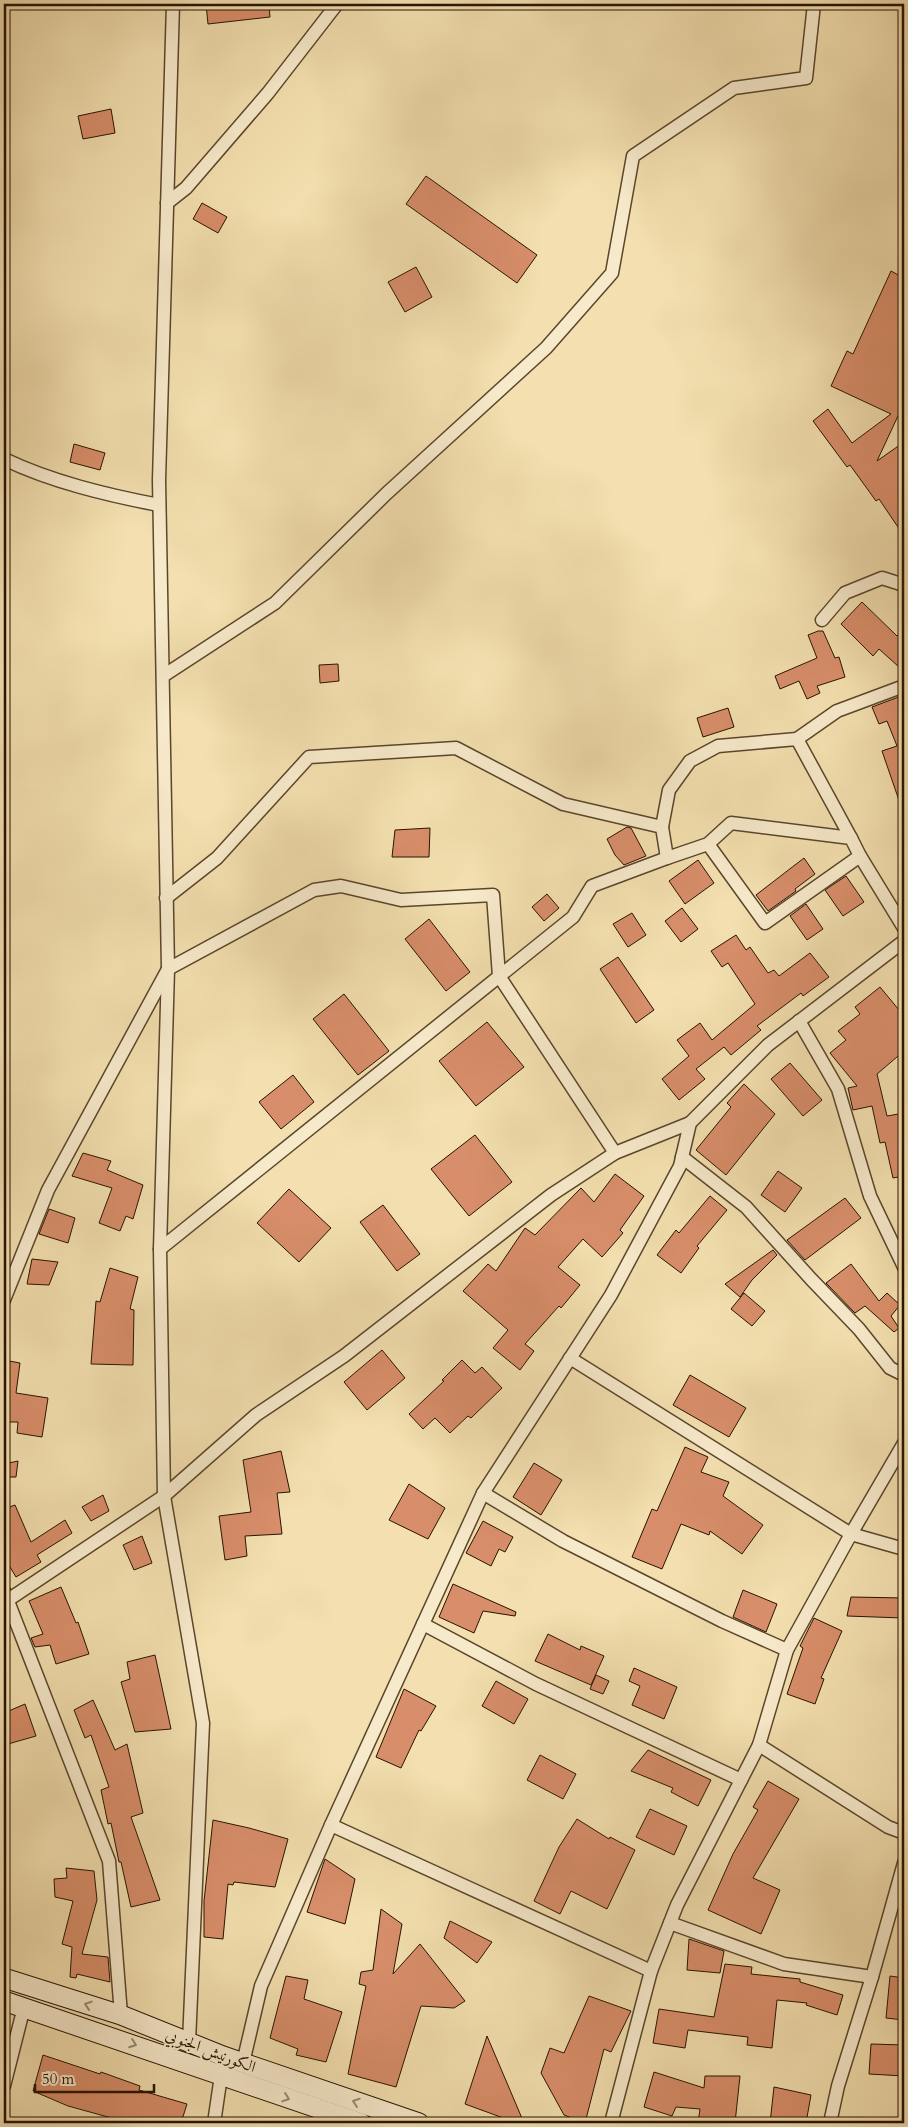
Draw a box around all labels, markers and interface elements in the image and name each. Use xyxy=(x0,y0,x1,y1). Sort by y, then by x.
one-way arrow xyxy=(85,2001,93,2011)
street label: الكورنيش الجنوبي xyxy=(162,2024,259,2079)
one-way arrow xyxy=(128,2038,137,2048)
scale bar xyxy=(35,2062,154,2094)
text: 50 m xyxy=(42,2069,74,2089)
one-way arrow xyxy=(282,2092,290,2102)
one-way arrow xyxy=(353,2098,361,2108)

